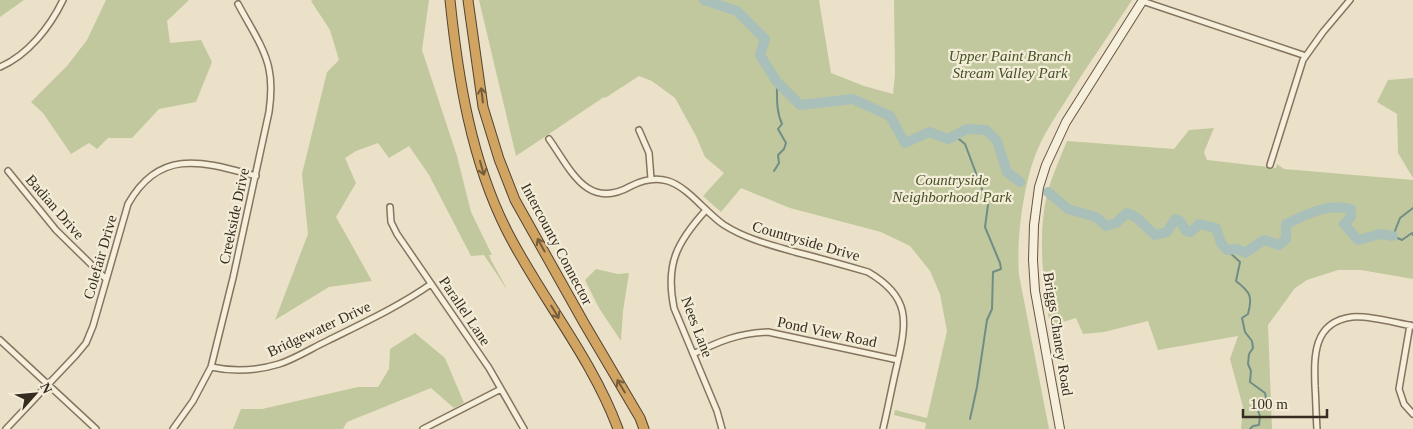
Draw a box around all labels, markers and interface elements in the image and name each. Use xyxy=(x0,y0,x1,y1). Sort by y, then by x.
park label: Upper Paint Branch Stream Valley Park xyxy=(949,48,1071,81)
one-way arrow xyxy=(476,87,486,103)
one-way arrow xyxy=(478,159,488,175)
street label: Creekside Drive xyxy=(216,166,252,266)
street label: Badian Drive xyxy=(23,171,88,243)
park label: Countryside Neighborhood Park xyxy=(891,172,1012,205)
street label: Intercounty Connector xyxy=(518,180,596,308)
street label: Colefair Drive xyxy=(80,213,120,301)
street label: Countryside Drive xyxy=(750,218,862,264)
one-way arrow xyxy=(536,238,545,253)
street label: Briggs Chaney Road xyxy=(1040,271,1076,397)
street label: Parallel Lane xyxy=(436,274,494,349)
street label: Nees Lane xyxy=(678,294,716,360)
street label: Bridgewater Drive xyxy=(265,298,373,360)
one-way arrow xyxy=(550,305,560,319)
street label: Pond View Road xyxy=(776,314,879,350)
north arrow xyxy=(10,369,60,419)
text: N xyxy=(37,380,55,396)
one-way arrow xyxy=(616,380,626,394)
scale bar xyxy=(1243,386,1327,418)
text: 100 m xyxy=(1250,396,1288,412)

